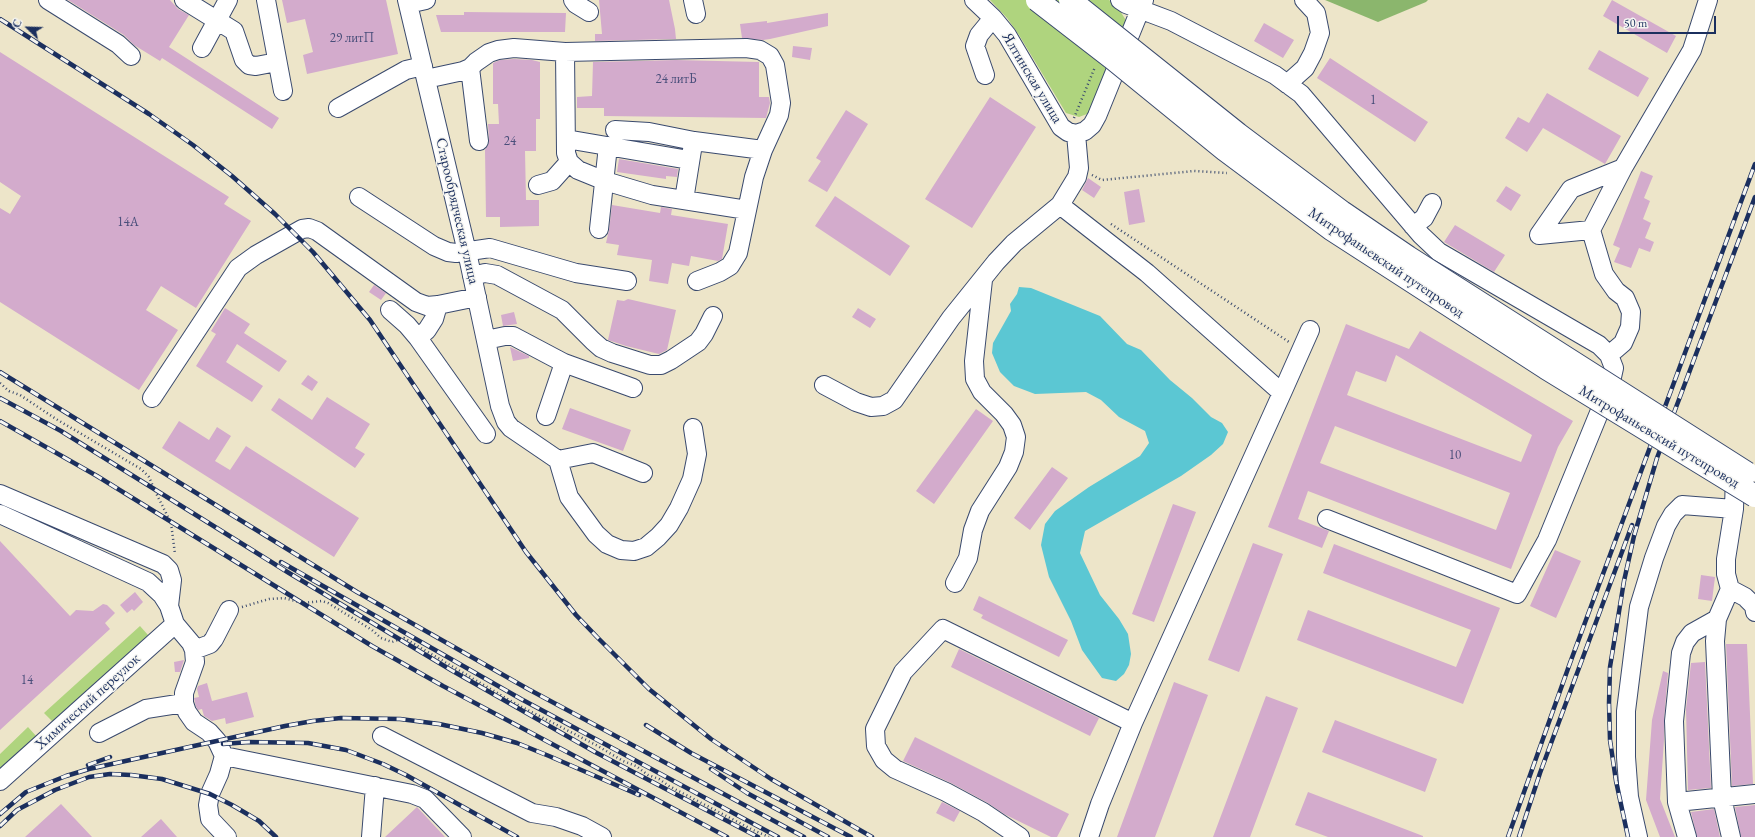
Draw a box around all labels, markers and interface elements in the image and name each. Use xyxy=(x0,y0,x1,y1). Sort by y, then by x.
north arrow xyxy=(8,8,48,48)
scale bar xyxy=(1619,8,1718,34)
text: 50 m xyxy=(1624,15,1647,31)
text: С xyxy=(9,17,25,30)
street label: Ялтинская улица xyxy=(998,29,1066,127)
house number: 29 литП xyxy=(330,30,374,46)
house number: 24 литБ xyxy=(655,71,697,87)
house number: 1 xyxy=(1370,92,1376,108)
house number: 24 xyxy=(504,133,516,149)
street label: Старообрядческая улица xyxy=(431,136,483,286)
street label: Митрофаньевский путепровод xyxy=(1305,204,1467,322)
house number: 14А xyxy=(117,214,139,230)
street label: Митрофаньевский путепровод xyxy=(1575,382,1743,492)
house number: 10 xyxy=(1449,447,1461,463)
street label: Химический переулок xyxy=(32,650,144,754)
house number: 14 xyxy=(21,672,33,688)

